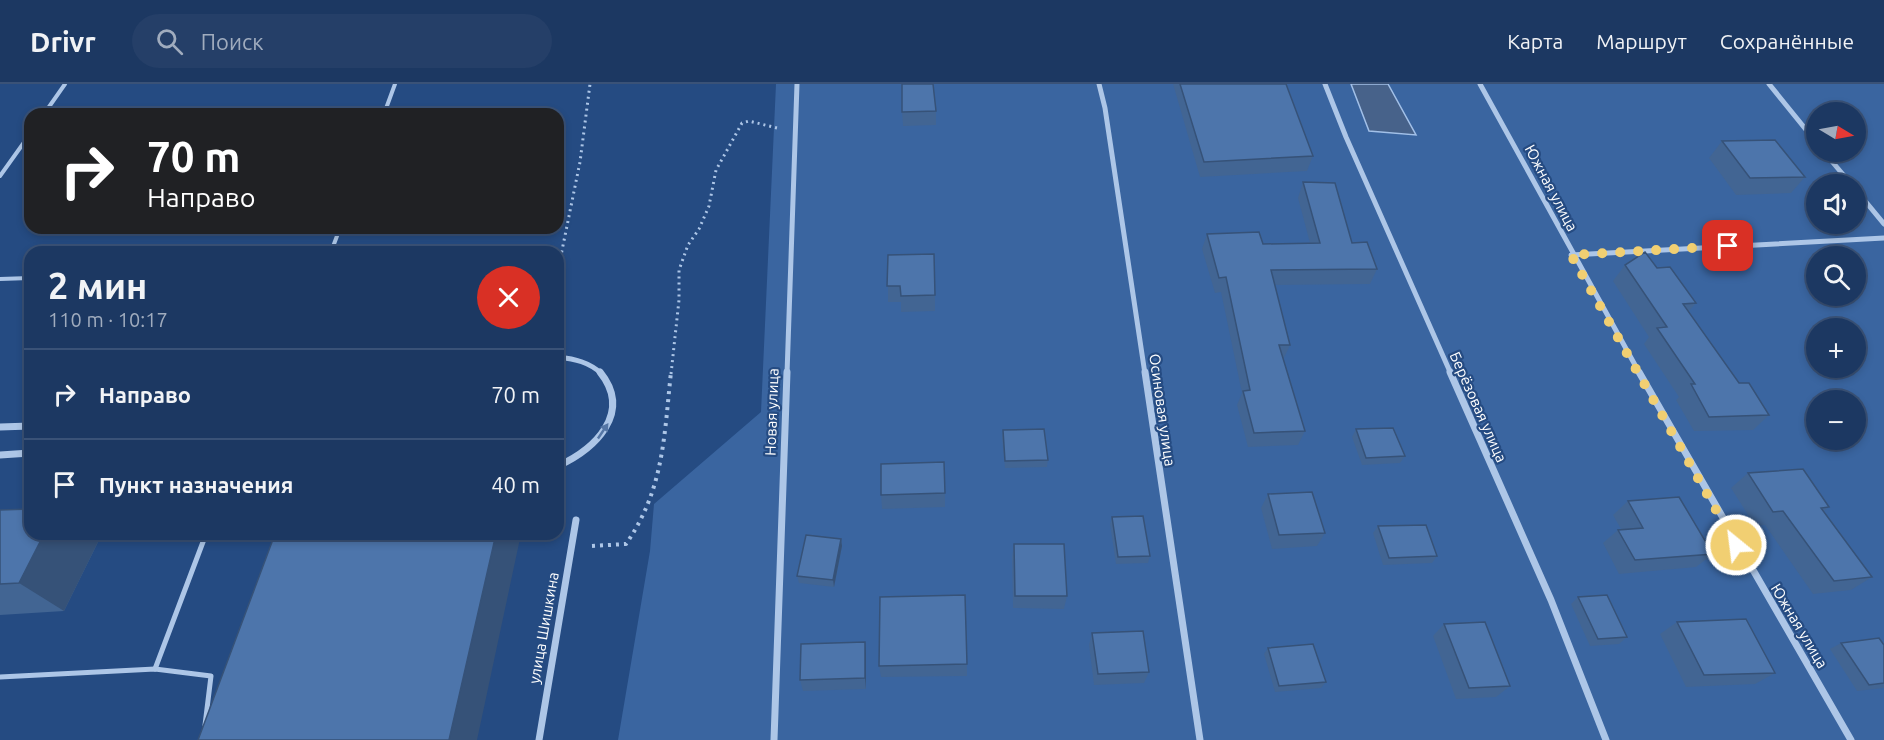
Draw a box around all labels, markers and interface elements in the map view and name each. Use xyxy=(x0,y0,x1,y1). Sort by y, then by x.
search box xyxy=(132,14,552,68)
icon: search xyxy=(153,25,186,58)
text: Drivr xyxy=(30,26,96,57)
text: Поиск xyxy=(201,29,263,54)
text: Карта xyxy=(1507,29,1563,53)
text: Маршрут xyxy=(1596,29,1687,53)
text: Сохранённые xyxy=(1720,29,1854,53)
north arrow xyxy=(1806,102,1866,162)
map controls xyxy=(1806,102,1866,450)
icon: right xyxy=(48,132,126,210)
text: 70 m xyxy=(147,133,241,180)
street label: Южная улица xyxy=(1522,142,1581,234)
button: sound xyxy=(1806,174,1866,234)
text: Направо xyxy=(147,182,256,212)
pin xyxy=(1702,220,1753,271)
icon: arrive xyxy=(1711,229,1744,262)
button: search xyxy=(1806,246,1866,306)
text: 2 мин xyxy=(48,265,147,306)
button: close xyxy=(477,266,540,329)
text: 110 m · 10:17 xyxy=(48,308,168,331)
button: + xyxy=(1806,318,1866,378)
street label: Берёзовая улица xyxy=(1446,349,1510,465)
street label: Осиновая улица xyxy=(1146,353,1179,467)
street label: Новая улица xyxy=(761,368,782,456)
icon: right xyxy=(48,378,81,411)
text: Направо xyxy=(99,382,191,407)
text: 70 m xyxy=(491,382,540,407)
button: − xyxy=(1806,390,1866,450)
one-way arrow xyxy=(597,423,609,439)
icon: arrive xyxy=(48,468,81,501)
text: Пункт назначения xyxy=(99,472,293,497)
text: 40 m xyxy=(491,472,540,497)
position arrow xyxy=(1704,513,1768,577)
street label: улица Шишкина xyxy=(525,571,562,685)
street label: Южная улица xyxy=(1768,580,1831,671)

